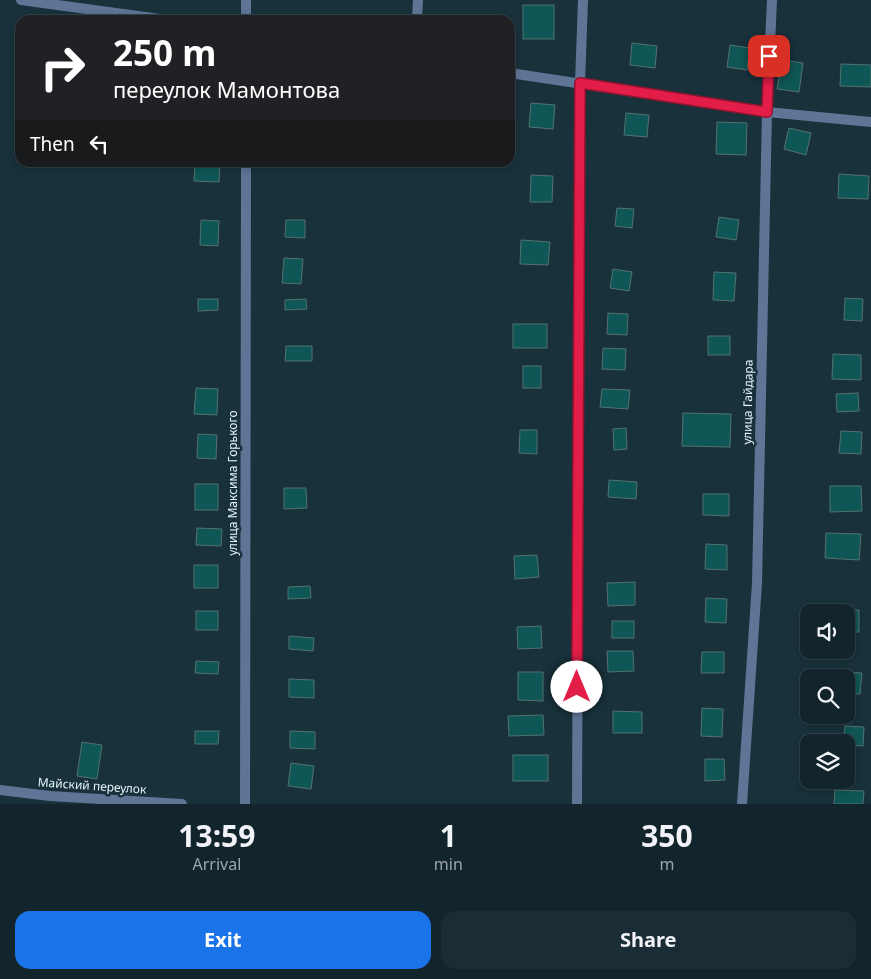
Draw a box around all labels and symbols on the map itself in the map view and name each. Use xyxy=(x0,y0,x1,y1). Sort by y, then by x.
pin xyxy=(748,35,790,77)
street label: улица Гайдара xyxy=(738,359,757,445)
street label: улица Максима Горького xyxy=(224,410,241,556)
position arrow xyxy=(550,660,602,712)
street label: Майский переулок xyxy=(37,773,148,798)

